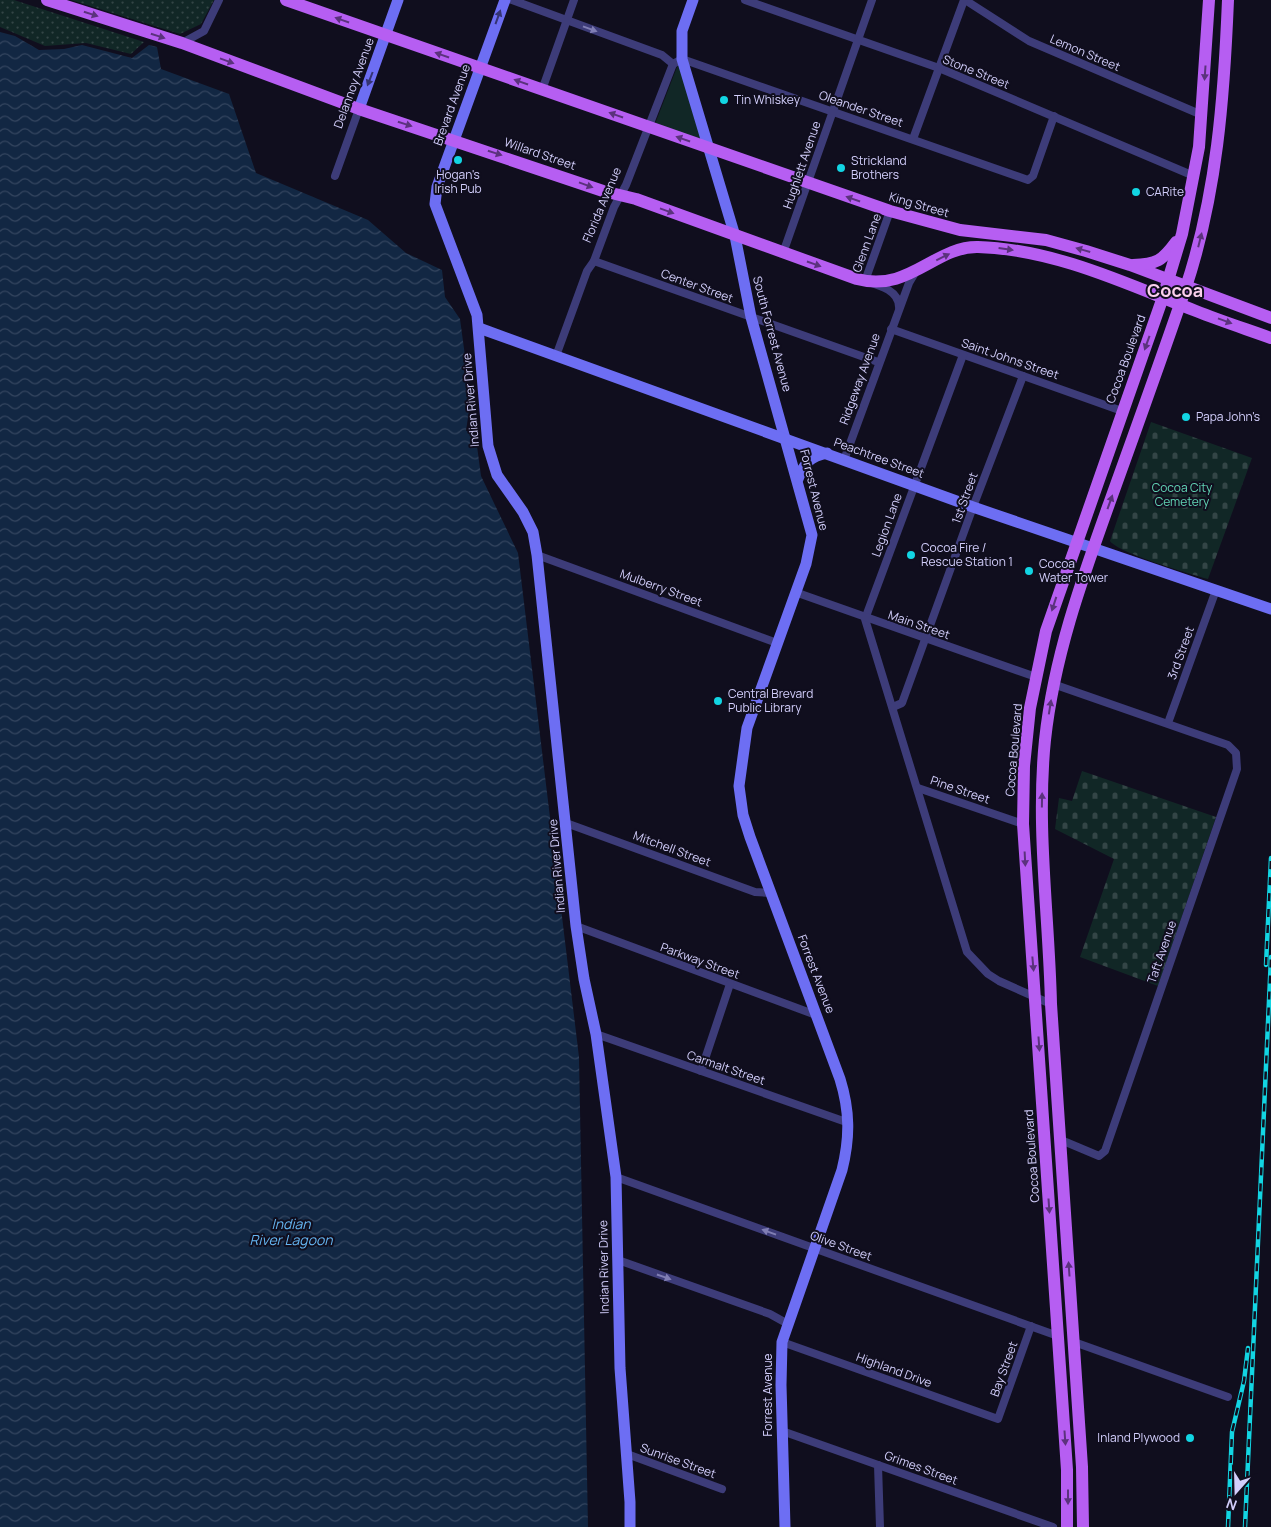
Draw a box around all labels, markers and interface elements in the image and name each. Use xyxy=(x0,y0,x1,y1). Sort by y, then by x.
one-way arrow xyxy=(495,10,502,25)
one-way arrow xyxy=(83,11,98,18)
one-way arrow xyxy=(335,16,350,23)
one-way arrow xyxy=(583,25,598,33)
street label: Lemon Street xyxy=(1047,30,1123,75)
one-way arrow xyxy=(151,33,166,40)
street label: Delannoy Avenue xyxy=(329,35,378,131)
one-way arrow xyxy=(435,50,450,58)
street label: Stone Street xyxy=(940,50,1012,93)
one-way arrow xyxy=(220,58,235,65)
street label: Brevard Avenue xyxy=(429,62,474,148)
one-way arrow xyxy=(1201,66,1209,82)
one-way arrow xyxy=(366,72,374,87)
one-way arrow xyxy=(514,78,529,86)
street label: Oleander Street xyxy=(817,86,906,131)
place label: Tin Whiskey xyxy=(734,91,801,108)
marker: Tin Whiskey xyxy=(718,94,730,106)
one-way arrow xyxy=(608,111,623,119)
street label: Hughlett Avenue xyxy=(779,119,825,211)
one-way arrow xyxy=(398,120,413,128)
street label: Willard Street xyxy=(502,133,579,174)
one-way arrow xyxy=(675,135,690,143)
one-way arrow xyxy=(488,150,503,158)
place label: Strickland Brothers xyxy=(851,152,907,183)
marker: Hogan's Irish Pub xyxy=(452,154,464,166)
marker: Strickland Brothers xyxy=(835,162,847,174)
street label: Florida Avenue xyxy=(578,165,625,245)
place label: Hogan's Irish Pub xyxy=(434,166,482,197)
one-way arrow xyxy=(579,181,594,189)
place label: CARite xyxy=(1146,183,1184,200)
marker: CARite xyxy=(1130,186,1142,198)
street label: King Street xyxy=(887,188,951,221)
one-way arrow xyxy=(845,194,860,202)
one-way arrow xyxy=(660,207,675,215)
street label: Glenn Lane xyxy=(848,211,885,275)
one-way arrow xyxy=(1196,233,1204,248)
one-way arrow xyxy=(998,245,1014,253)
one-way arrow xyxy=(1076,246,1091,254)
one-way arrow xyxy=(936,253,951,261)
one-way arrow xyxy=(806,261,821,268)
street label: Center Street xyxy=(659,265,736,307)
street label: South Forrest Avenue xyxy=(749,274,796,394)
district label: Cocoa xyxy=(1147,278,1203,302)
street label: Cocoa Boulevard xyxy=(1102,312,1149,406)
one-way arrow xyxy=(1218,318,1233,325)
street label: Ridgeway Avenue xyxy=(835,331,884,427)
street label: Saint Johns Street xyxy=(959,334,1061,383)
one-way arrow xyxy=(1143,336,1151,351)
street label: Indian River Drive xyxy=(458,352,483,448)
place label: Papa John's xyxy=(1196,408,1260,425)
marker: Papa John's xyxy=(1180,411,1192,423)
street label: Peachtree Street xyxy=(832,433,927,482)
street label: Forrest Avenue xyxy=(796,448,833,532)
street label: 1st Street xyxy=(947,470,982,526)
park label: Cocoa City Cemetery xyxy=(1152,479,1213,510)
street label: Legion Lane xyxy=(867,491,906,559)
one-way arrow xyxy=(1106,494,1114,509)
place label: Cocoa Fire / Rescue Station 1 xyxy=(921,539,1013,570)
marker: Cocoa Fire / Rescue Station 1 xyxy=(905,549,917,561)
place label: Cocoa Water Tower xyxy=(1039,555,1109,586)
street label: Mulberry Street xyxy=(618,565,705,610)
marker: Cocoa Water Tower xyxy=(1023,565,1035,577)
one-way arrow xyxy=(1050,597,1058,612)
street label: Main Street xyxy=(886,606,953,643)
street label: 3rd Street xyxy=(1163,624,1198,682)
place label: Central Brevard Public Library xyxy=(728,685,813,716)
marker: Central Brevard Public Library xyxy=(712,695,724,707)
one-way arrow xyxy=(1046,698,1054,714)
street label: Cocoa Boulevard xyxy=(1001,703,1026,797)
street label: Pine Street xyxy=(928,771,992,808)
one-way arrow xyxy=(1038,792,1046,808)
street label: Indian River Drive xyxy=(544,818,569,914)
street label: Mitchell Street xyxy=(631,827,714,871)
one-way arrow xyxy=(1021,851,1029,867)
street label: Taft Avenue xyxy=(1143,918,1180,986)
street label: Forrest Avenue xyxy=(794,932,839,1016)
street label: Parkway Street xyxy=(658,938,742,983)
one-way arrow xyxy=(1029,956,1037,972)
one-way arrow xyxy=(1035,1037,1043,1053)
street label: Carmalt Street xyxy=(685,1046,768,1089)
street label: Cocoa Boulevard xyxy=(1020,1109,1043,1203)
one-way arrow xyxy=(1046,1199,1054,1215)
water label: Indian River Lagoon xyxy=(249,1214,333,1249)
street label: Indian River Drive xyxy=(594,1220,613,1314)
street label: Olive Street xyxy=(808,1226,875,1265)
one-way arrow xyxy=(761,1228,776,1236)
one-way arrow xyxy=(1065,1260,1073,1276)
one-way arrow xyxy=(657,1273,672,1281)
street label: Bay Street xyxy=(986,1339,1021,1399)
street label: Highland Drive xyxy=(854,1348,934,1391)
street label: Forrest Avenue xyxy=(759,1353,776,1437)
place label: Inland Plywood xyxy=(1097,1429,1180,1446)
one-way arrow xyxy=(1061,1431,1069,1447)
marker: Inland Plywood xyxy=(1184,1432,1196,1444)
street label: Sunrise Street xyxy=(638,1439,719,1482)
street label: Grimes Street xyxy=(882,1446,960,1489)
north arrow xyxy=(1211,1467,1261,1517)
one-way arrow xyxy=(1064,1489,1072,1505)
text: N xyxy=(1223,1494,1239,1515)

